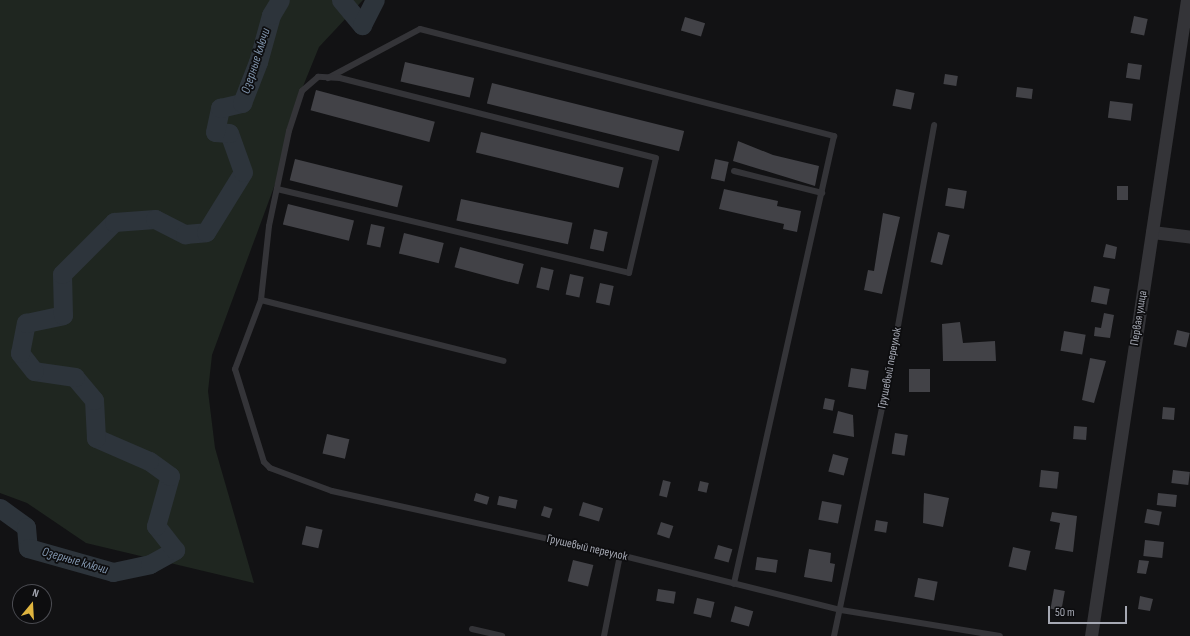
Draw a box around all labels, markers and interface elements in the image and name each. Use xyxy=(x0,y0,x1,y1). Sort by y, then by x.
water label: Озерные ключи xyxy=(238,26,274,96)
street label: Первая улица xyxy=(1128,289,1150,347)
street label: Грушевый переулок xyxy=(875,326,905,410)
street label: Грушевый переулок xyxy=(545,532,629,564)
water label: Озерные ключи xyxy=(40,544,110,578)
north arrow xyxy=(12,584,52,624)
text: N xyxy=(31,586,40,600)
scale bar xyxy=(1050,598,1129,624)
text: 50 m xyxy=(1055,605,1075,620)

